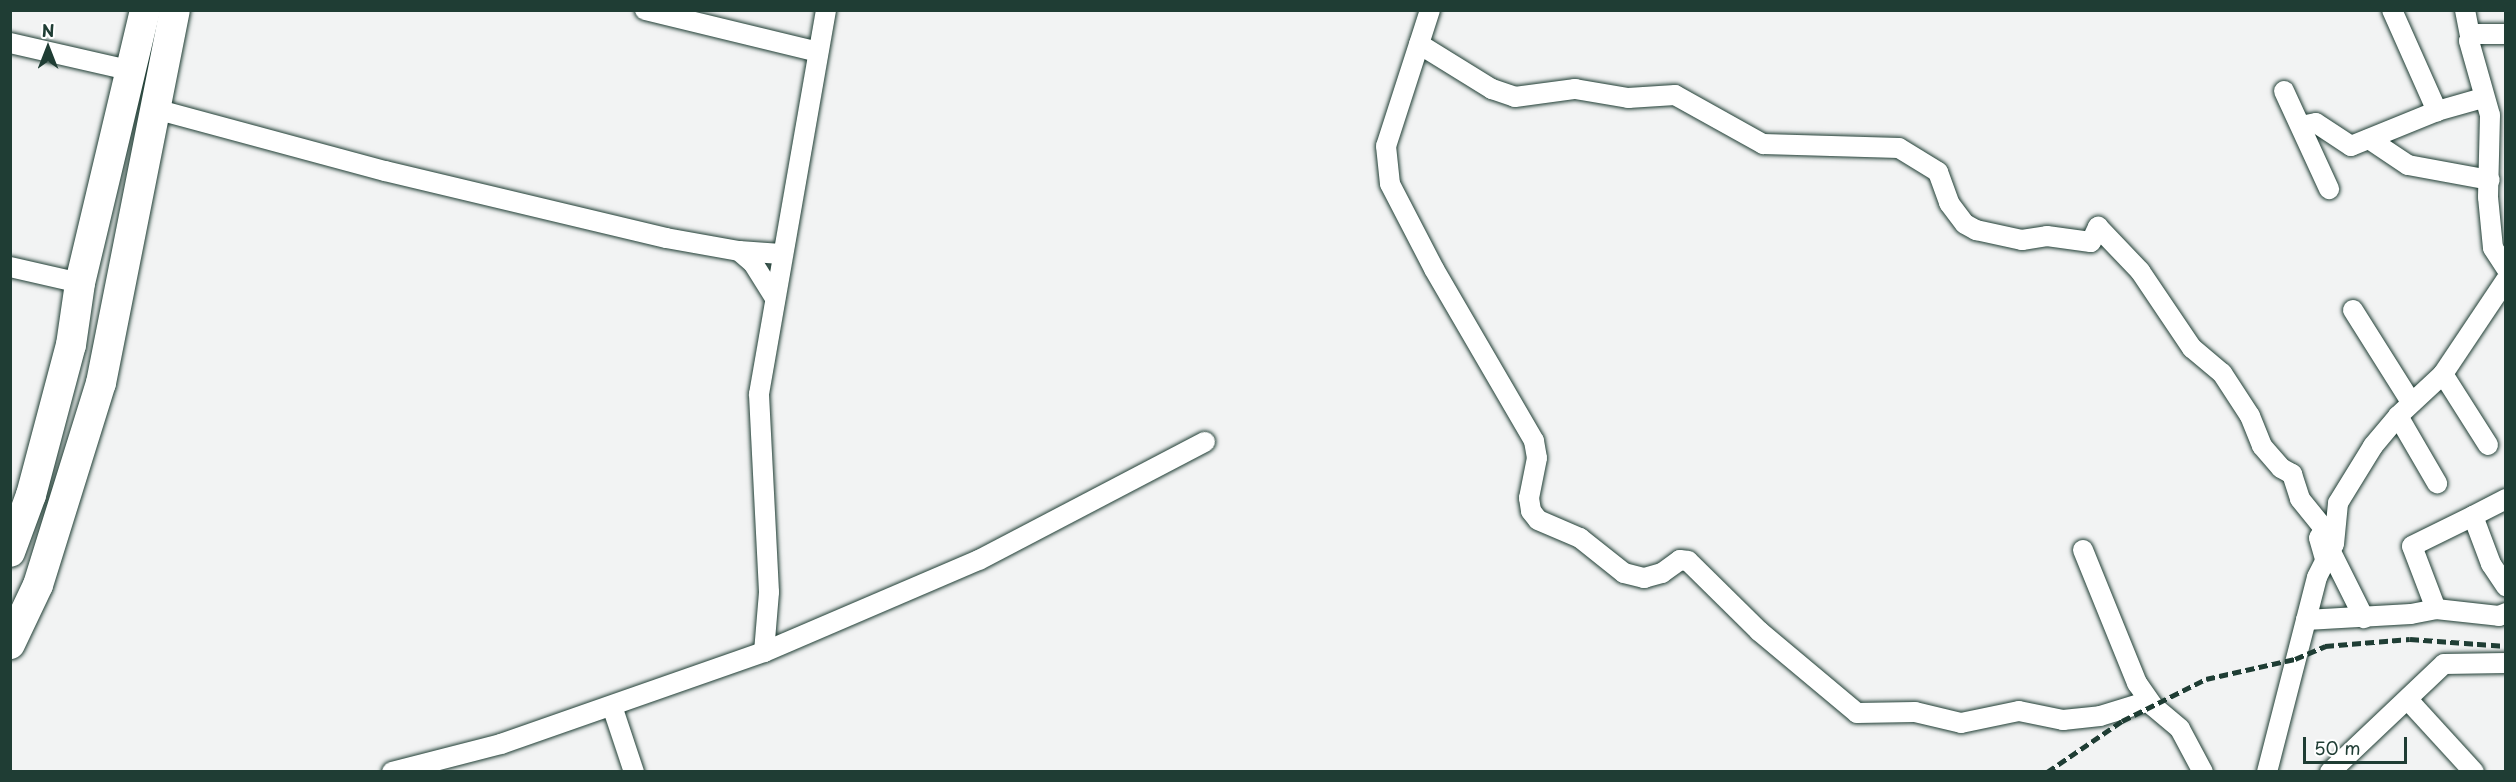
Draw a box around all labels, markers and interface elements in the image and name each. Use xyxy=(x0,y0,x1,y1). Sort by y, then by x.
north arrow xyxy=(18,18,78,78)
text: N xyxy=(42,18,54,42)
scale bar xyxy=(2306,725,2410,763)
text: 50 m xyxy=(2314,734,2361,761)

